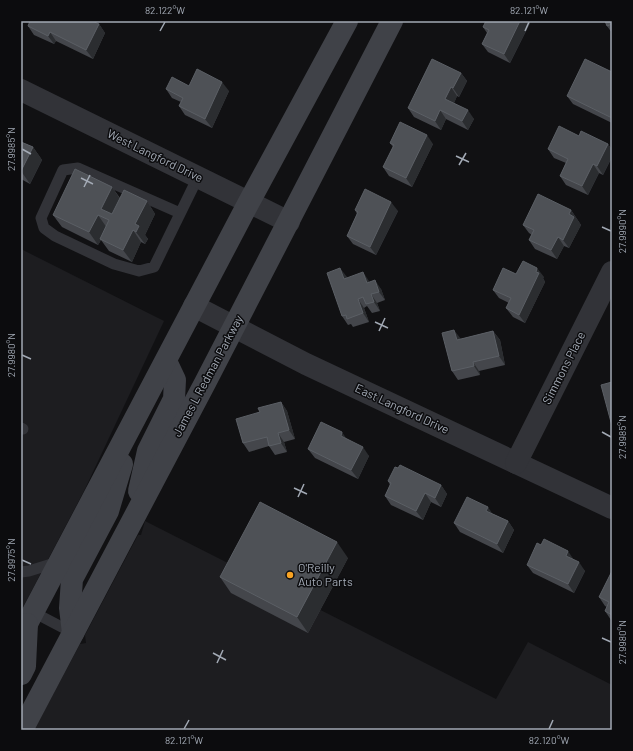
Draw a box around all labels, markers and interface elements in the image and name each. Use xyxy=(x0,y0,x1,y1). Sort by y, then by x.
text: 82.122°W xyxy=(145,4,185,16)
text: 82.121°W xyxy=(510,4,548,16)
street label: West Langford Drive xyxy=(105,126,206,184)
text: 27.9985°N xyxy=(5,127,17,171)
text: 27.9990°N xyxy=(616,209,628,253)
street label: James L Redman Parkway xyxy=(169,312,245,439)
street label: Simmons Place xyxy=(539,329,587,406)
text: 27.9980°N xyxy=(5,333,17,377)
street label: East Langford Drive xyxy=(353,380,452,436)
text: 27.9985°N xyxy=(616,415,628,459)
text: 27.9975°N xyxy=(5,538,17,582)
place label: O'Reilly Auto Parts xyxy=(298,560,353,588)
marker: O'Reilly Auto Parts xyxy=(285,570,295,580)
text: 27.9980°N xyxy=(616,620,628,664)
text: 82.121°W xyxy=(165,734,203,746)
text: 82.120°W xyxy=(529,734,569,746)

